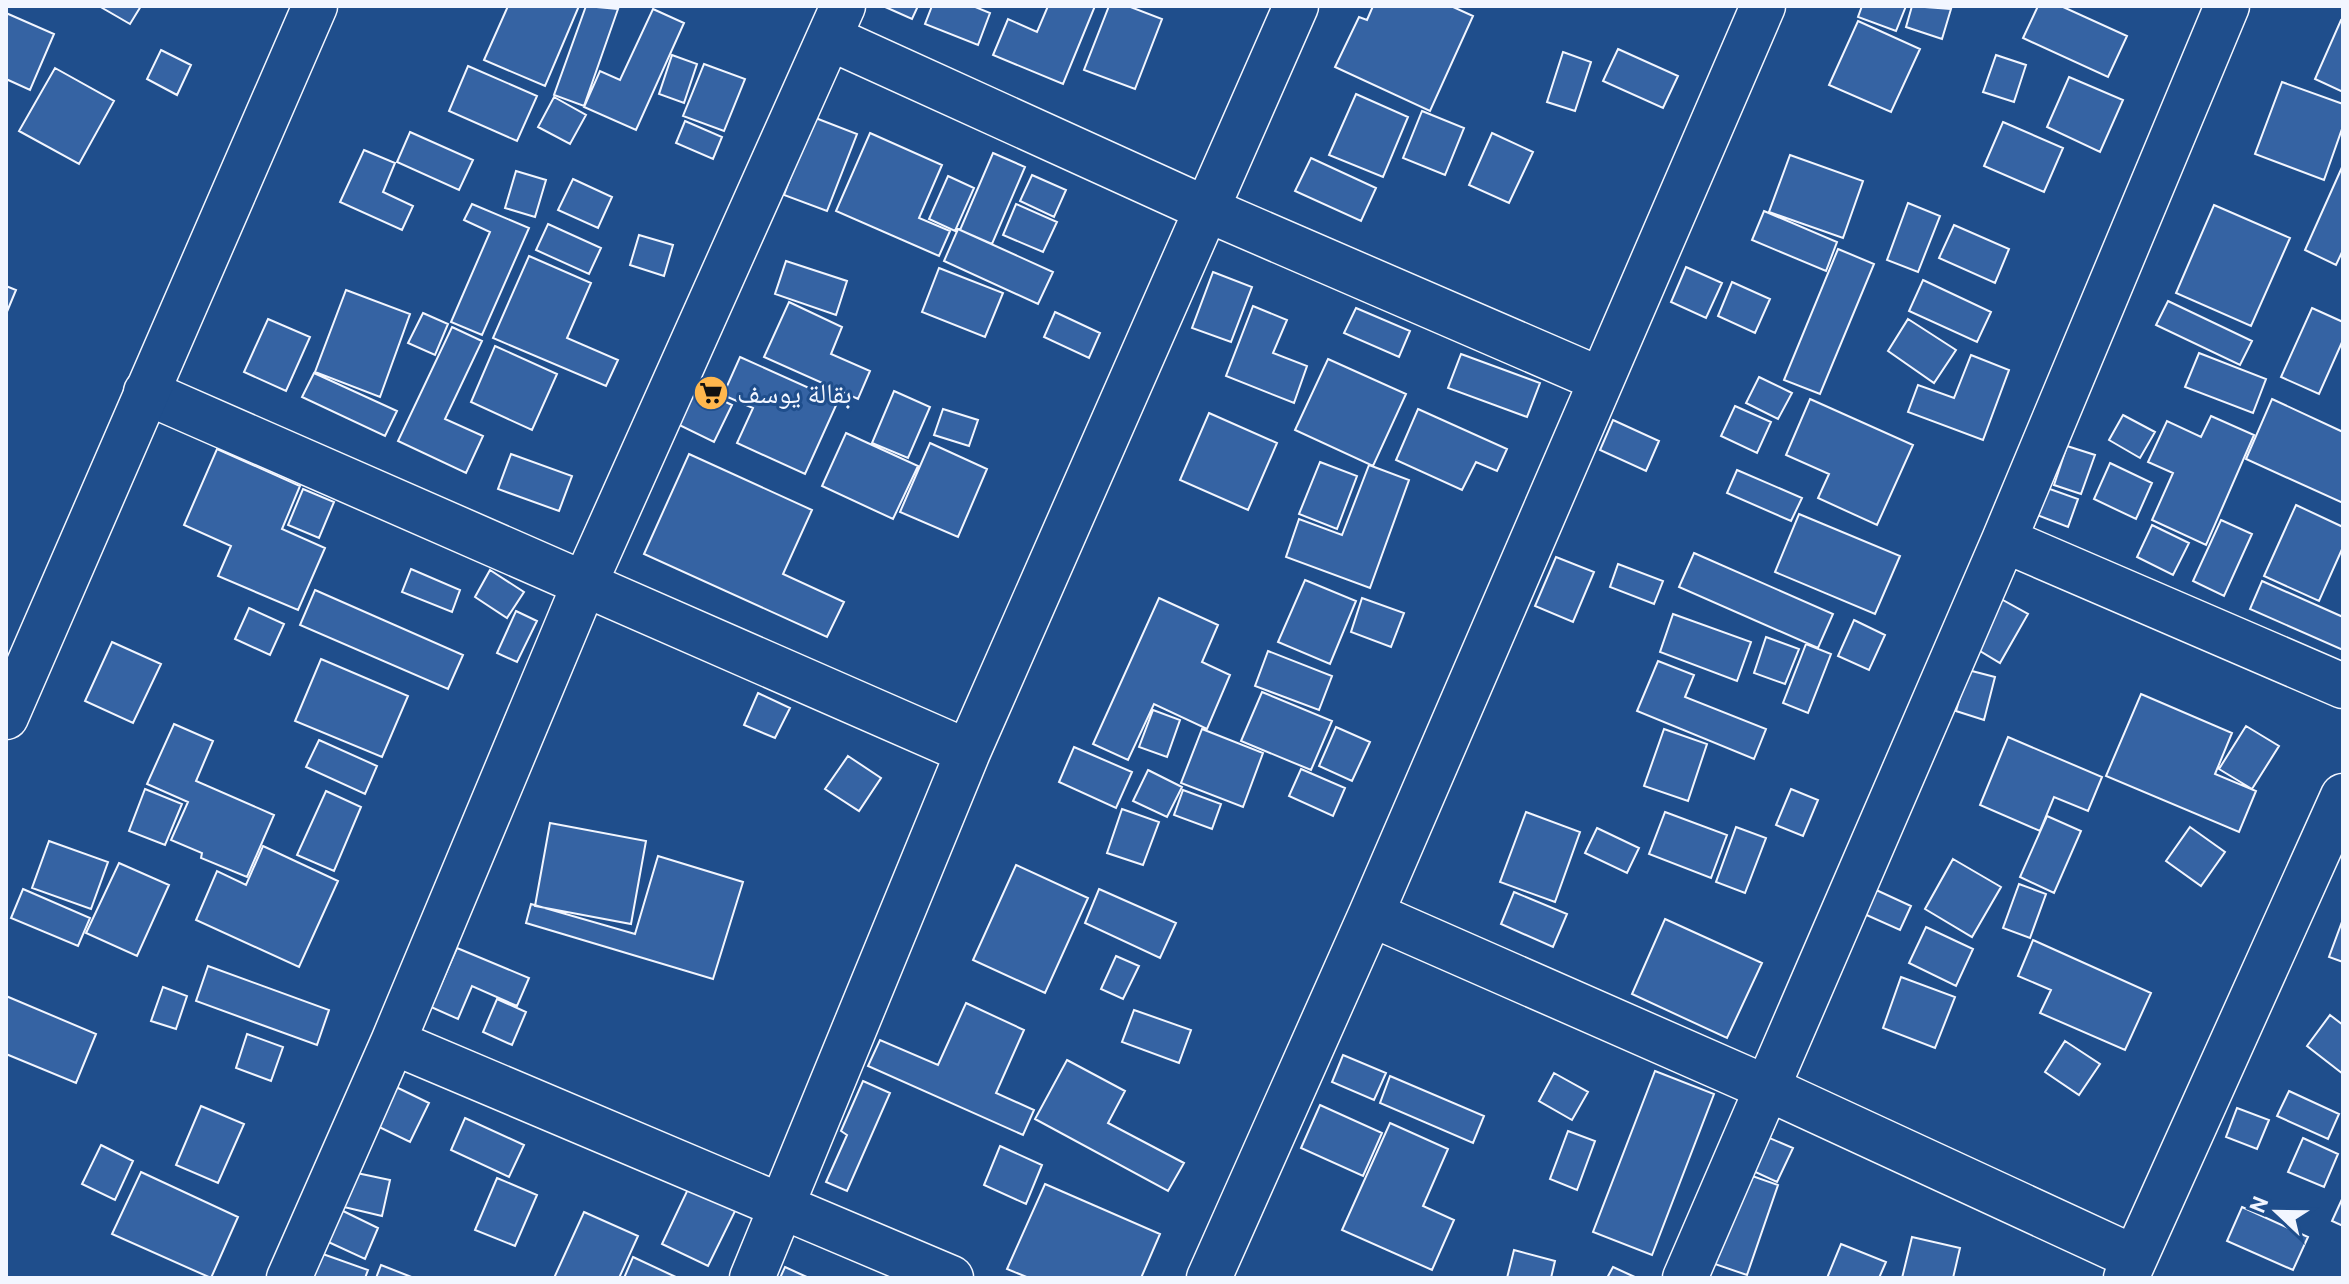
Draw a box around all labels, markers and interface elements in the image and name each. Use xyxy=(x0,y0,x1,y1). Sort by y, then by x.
supermarket icon: بقالة يوسف xyxy=(692,374,730,412)
place label: بقالة يوسف xyxy=(737,378,852,414)
north arrow xyxy=(2237,1172,2317,1252)
text: N xyxy=(2245,1193,2276,1218)

